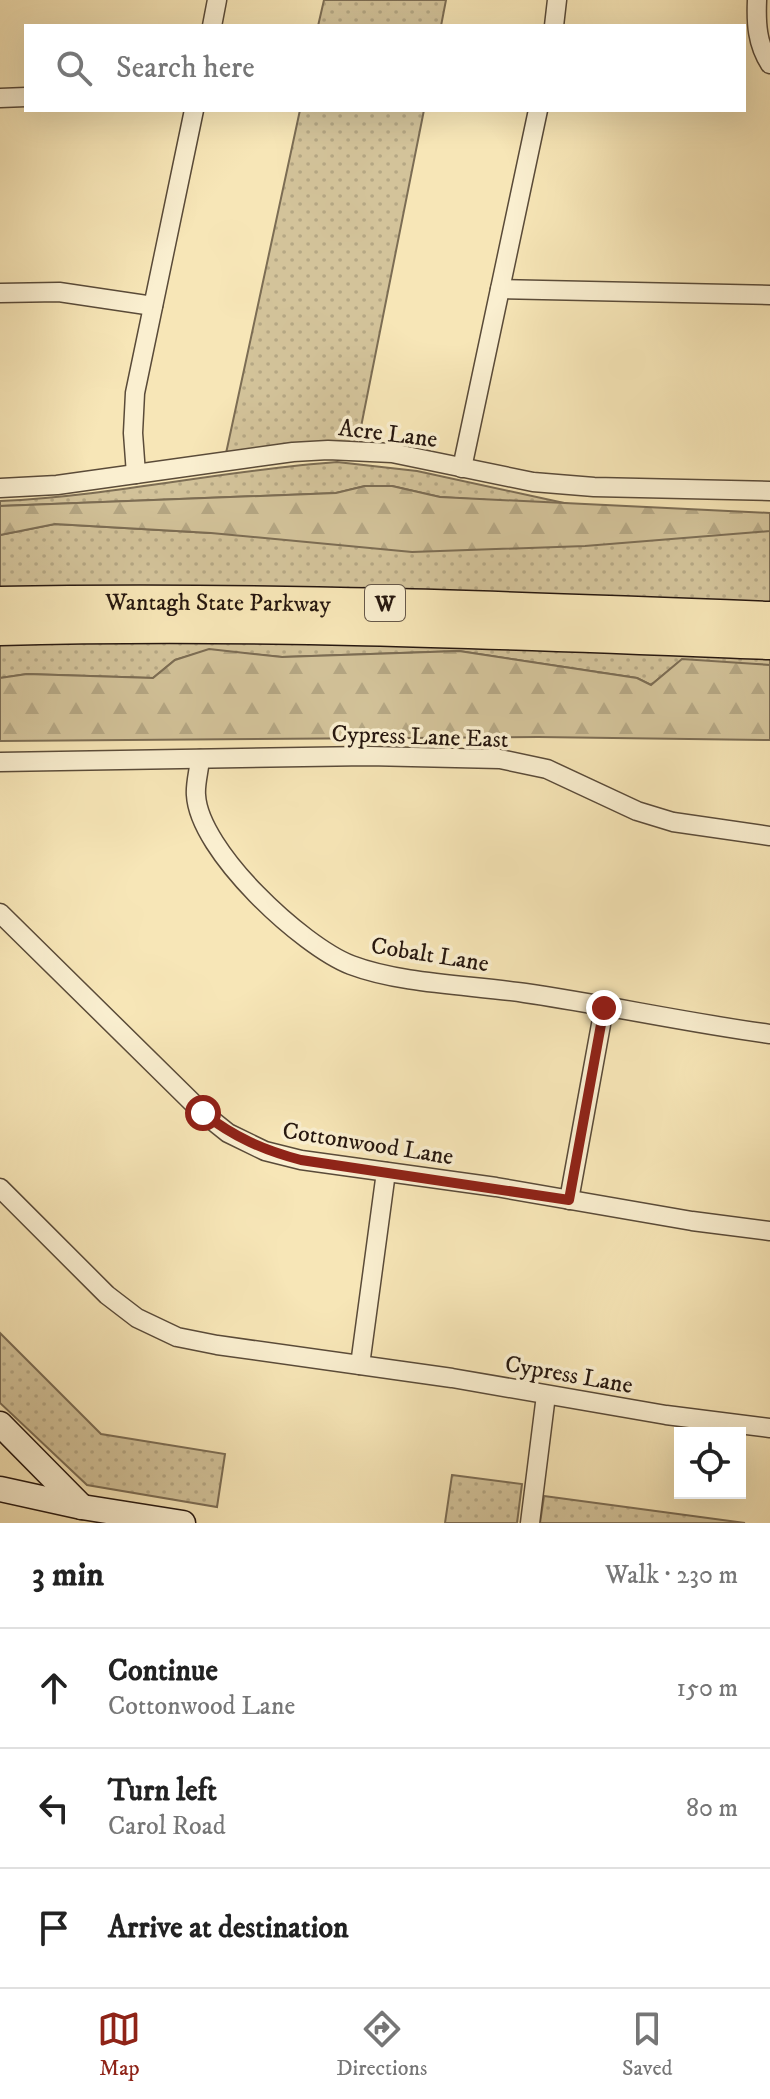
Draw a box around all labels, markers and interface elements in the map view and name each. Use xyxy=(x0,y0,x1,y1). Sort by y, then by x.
search box xyxy=(24,24,746,112)
icon: search xyxy=(52,46,96,90)
text: Search here xyxy=(116,50,255,87)
street label: Acre Lane xyxy=(337,413,439,455)
road number: W xyxy=(365,585,405,621)
street label: Wantagh State Parkway xyxy=(104,588,332,620)
street label: Cypress Lane East xyxy=(331,719,509,755)
street label: Cobalt Lane xyxy=(369,931,491,979)
route end xyxy=(586,990,622,1026)
route start xyxy=(185,1095,221,1131)
street label: Cottonwood Lane xyxy=(280,1116,456,1172)
street label: Cypress Lane xyxy=(503,1349,635,1401)
map controls xyxy=(674,1427,746,1499)
button: locate xyxy=(674,1427,746,1499)
text: 3 min xyxy=(32,1554,104,1596)
text: Walk · 230 m xyxy=(605,1559,738,1592)
text: Continue xyxy=(108,1653,218,1690)
icon: ahead xyxy=(32,1666,76,1710)
text: 150 m xyxy=(677,1672,738,1705)
text: Cottonwood Lane xyxy=(108,1690,295,1723)
text: Turn left xyxy=(108,1773,217,1810)
icon: left xyxy=(32,1786,76,1830)
text: 80 m xyxy=(686,1792,738,1825)
text: Carol Road xyxy=(108,1810,226,1843)
icon: arrive xyxy=(32,1906,76,1950)
text: Arrive at destination xyxy=(108,1910,349,1947)
tab: Map xyxy=(97,2007,141,2082)
tab: Directions xyxy=(336,2007,427,2082)
tab: Saved xyxy=(622,2007,673,2082)

